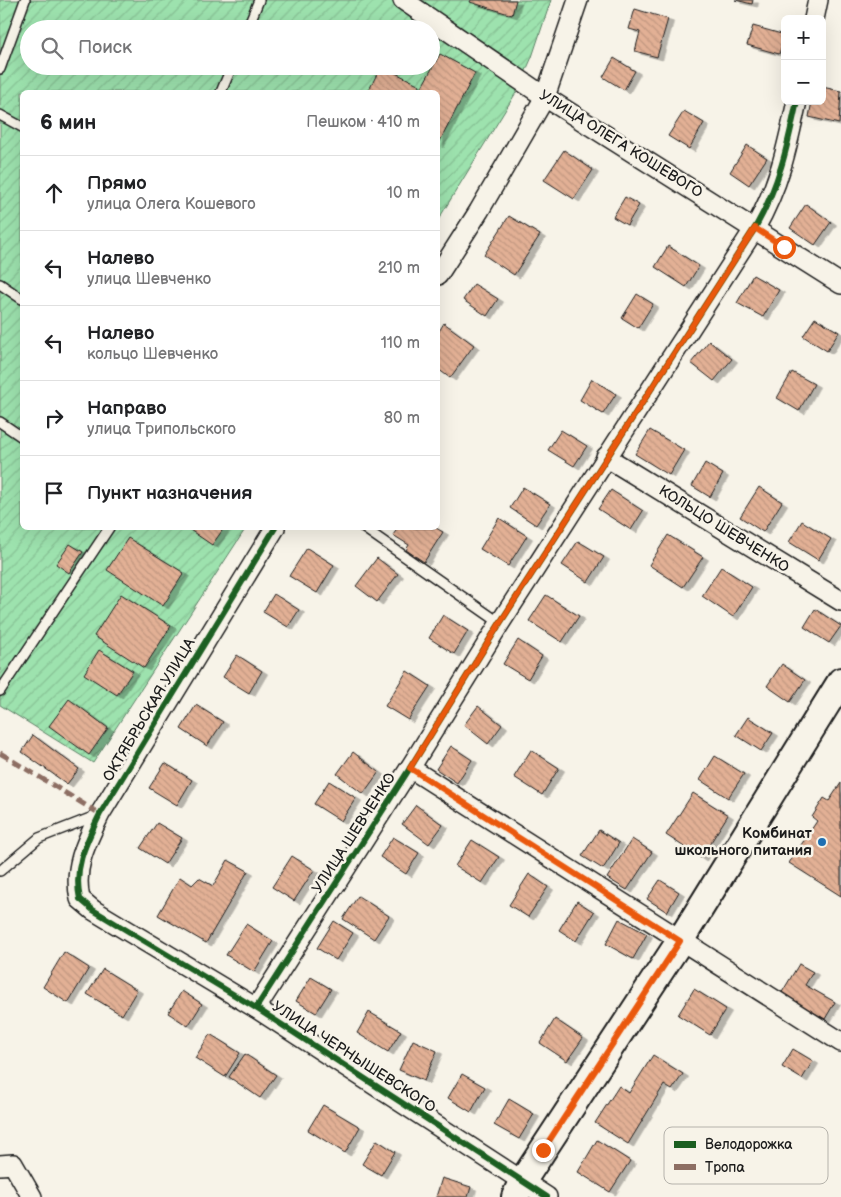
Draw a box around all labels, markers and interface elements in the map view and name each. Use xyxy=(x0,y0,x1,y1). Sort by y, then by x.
map controls xyxy=(781,15,826,105)
button: + xyxy=(781,15,826,60)
search box xyxy=(20,20,440,75)
icon: search xyxy=(38,34,66,62)
text: Поиск xyxy=(78,36,132,59)
button: − xyxy=(781,60,826,105)
street label: УЛИЦА ОЛЕГА КОШЕВОГО xyxy=(536,86,706,202)
text: 6 мин xyxy=(40,110,96,135)
text: Пешком · 410 m xyxy=(306,113,420,132)
text: Прямо xyxy=(87,172,147,195)
icon: ahead xyxy=(40,179,68,207)
text: 10 m xyxy=(387,184,420,203)
text: улица Олега Кошевого xyxy=(87,195,256,214)
route start xyxy=(773,236,796,259)
text: Налево xyxy=(87,247,154,270)
icon: left xyxy=(40,254,68,282)
text: 210 m xyxy=(378,259,420,278)
text: улица Шевченко xyxy=(87,270,211,289)
text: Налево xyxy=(87,322,154,345)
icon: left xyxy=(40,329,68,357)
text: 110 m xyxy=(381,334,420,353)
text: кольцо Шевченко xyxy=(87,345,218,364)
text: Направо xyxy=(87,397,167,420)
icon: right xyxy=(40,404,68,432)
text: 80 m xyxy=(384,409,420,428)
text: улица Трипольского xyxy=(87,420,236,439)
icon: arrive xyxy=(40,479,68,507)
street label: КОЛЬЦО ШЕВЧЕНКО xyxy=(655,481,793,577)
text: Пункт назначения xyxy=(87,482,252,505)
street label: ОКТЯБРЬСКАЯ УЛИЦА xyxy=(99,634,200,785)
street label: УЛИЦА ШЕВЧЕНКО xyxy=(308,769,400,897)
place label: Комбинат школьного питания xyxy=(674,824,813,860)
marker: Комбинат школьного питания xyxy=(816,836,828,848)
street label: УЛИЦА ЧЕРНЫШЕВСКОГО xyxy=(269,997,440,1117)
legend xyxy=(664,1127,828,1184)
text: Велодорожка xyxy=(705,1136,793,1153)
route end xyxy=(532,1139,555,1162)
text: Тропа xyxy=(705,1159,745,1176)

